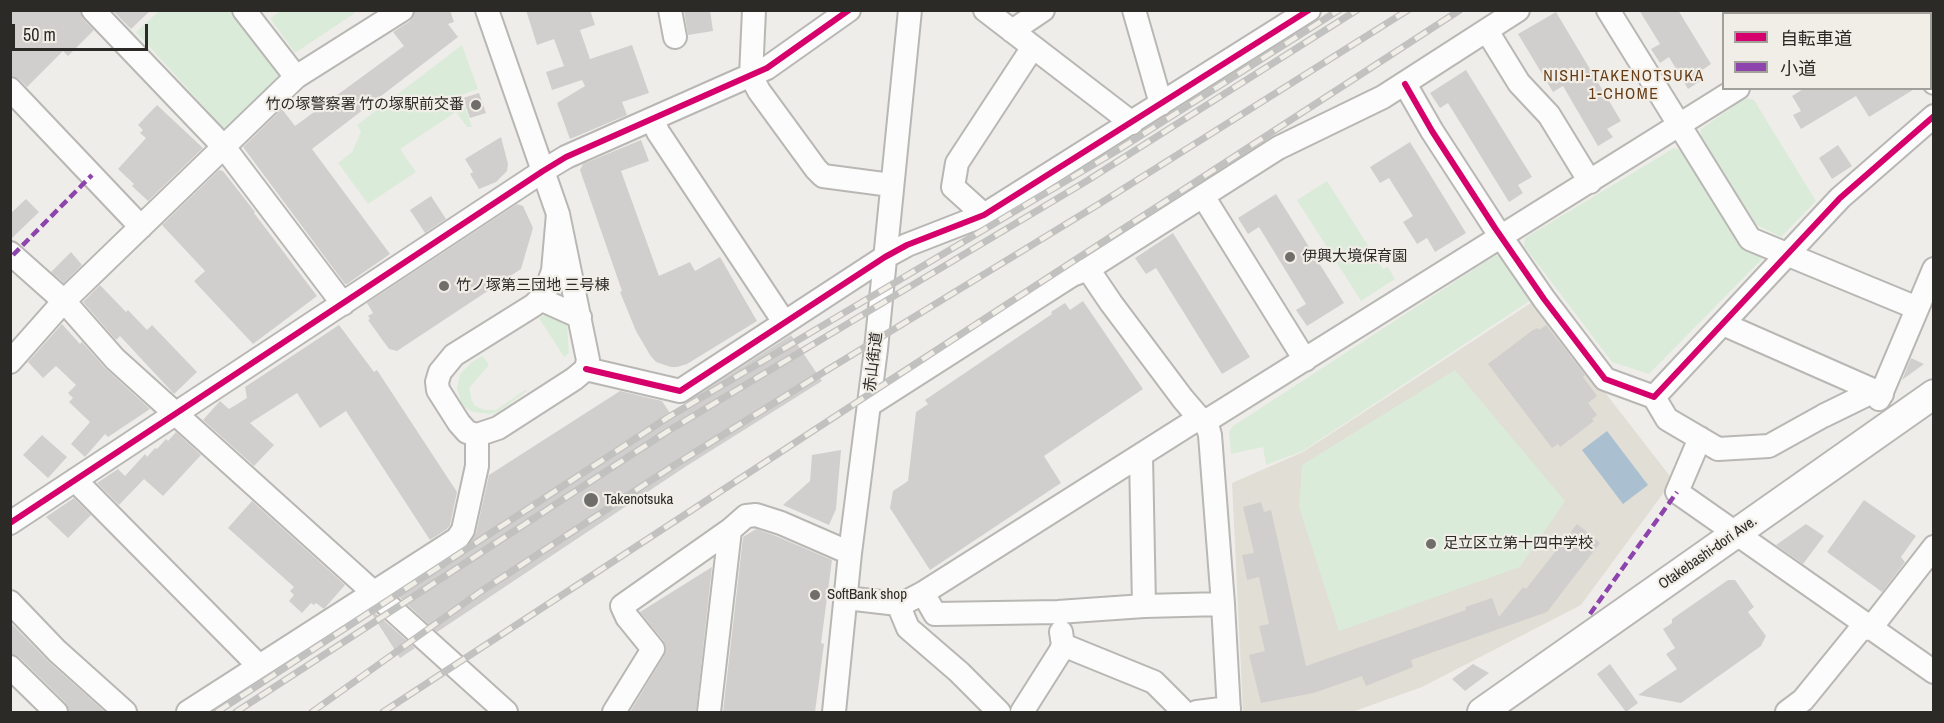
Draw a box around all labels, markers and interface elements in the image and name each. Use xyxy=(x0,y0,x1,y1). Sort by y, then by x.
scale bar xyxy=(15,12,152,50)
legend xyxy=(1722,12,1932,90)
text: 50 m xyxy=(23,22,56,47)
text: 自転車道 xyxy=(1780,26,1852,51)
text: 小道 xyxy=(1780,56,1816,81)
district label: NISHI-TAKENOTSUKA 1-CHOME xyxy=(1543,67,1705,105)
place label: 竹の塚警察署 竹の塚駅前交番 xyxy=(266,96,464,114)
marker: 竹の塚警察署 竹の塚駅前交番 xyxy=(469,98,483,112)
place label: 伊興大境保育園 xyxy=(1302,248,1407,266)
marker: 伊興大境保育園 xyxy=(1283,250,1297,264)
place label: 竹ノ塚第三団地 三号棟 xyxy=(456,277,609,295)
marker: 竹ノ塚第三団地 三号棟 xyxy=(437,279,451,293)
street label: 赤山街道 xyxy=(861,331,887,393)
marker: Takenotsuka xyxy=(582,491,600,509)
place label: Takenotsuka xyxy=(604,491,673,509)
street label: Otakebashi-dori Ave. xyxy=(1655,512,1761,594)
place label: 足立区立第十四中学校 xyxy=(1443,535,1593,553)
marker: 足立区立第十四中学校 xyxy=(1424,537,1438,551)
place label: SoftBank shop xyxy=(827,586,907,604)
marker: SoftBank shop xyxy=(808,588,822,602)

